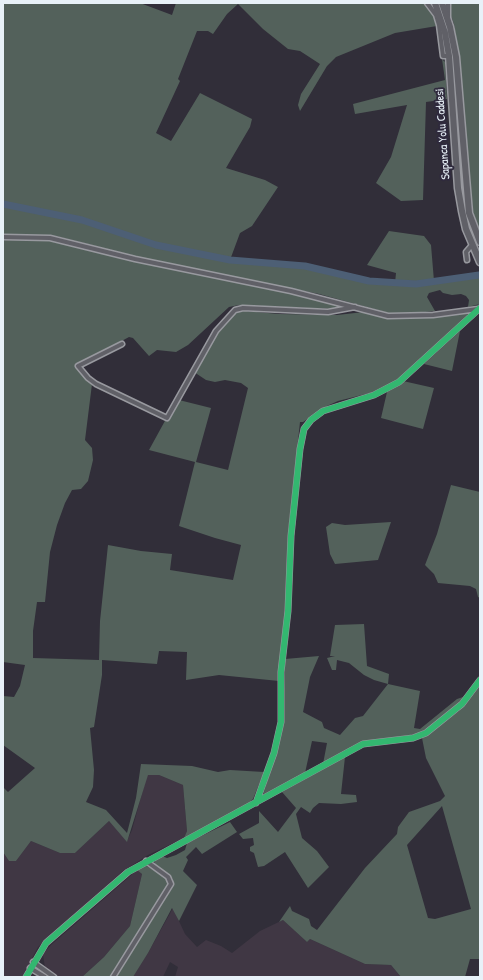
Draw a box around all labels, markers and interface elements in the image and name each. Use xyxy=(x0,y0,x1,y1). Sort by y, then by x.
street label: Sapanca Yolu Caddesi xyxy=(433,88,453,180)

